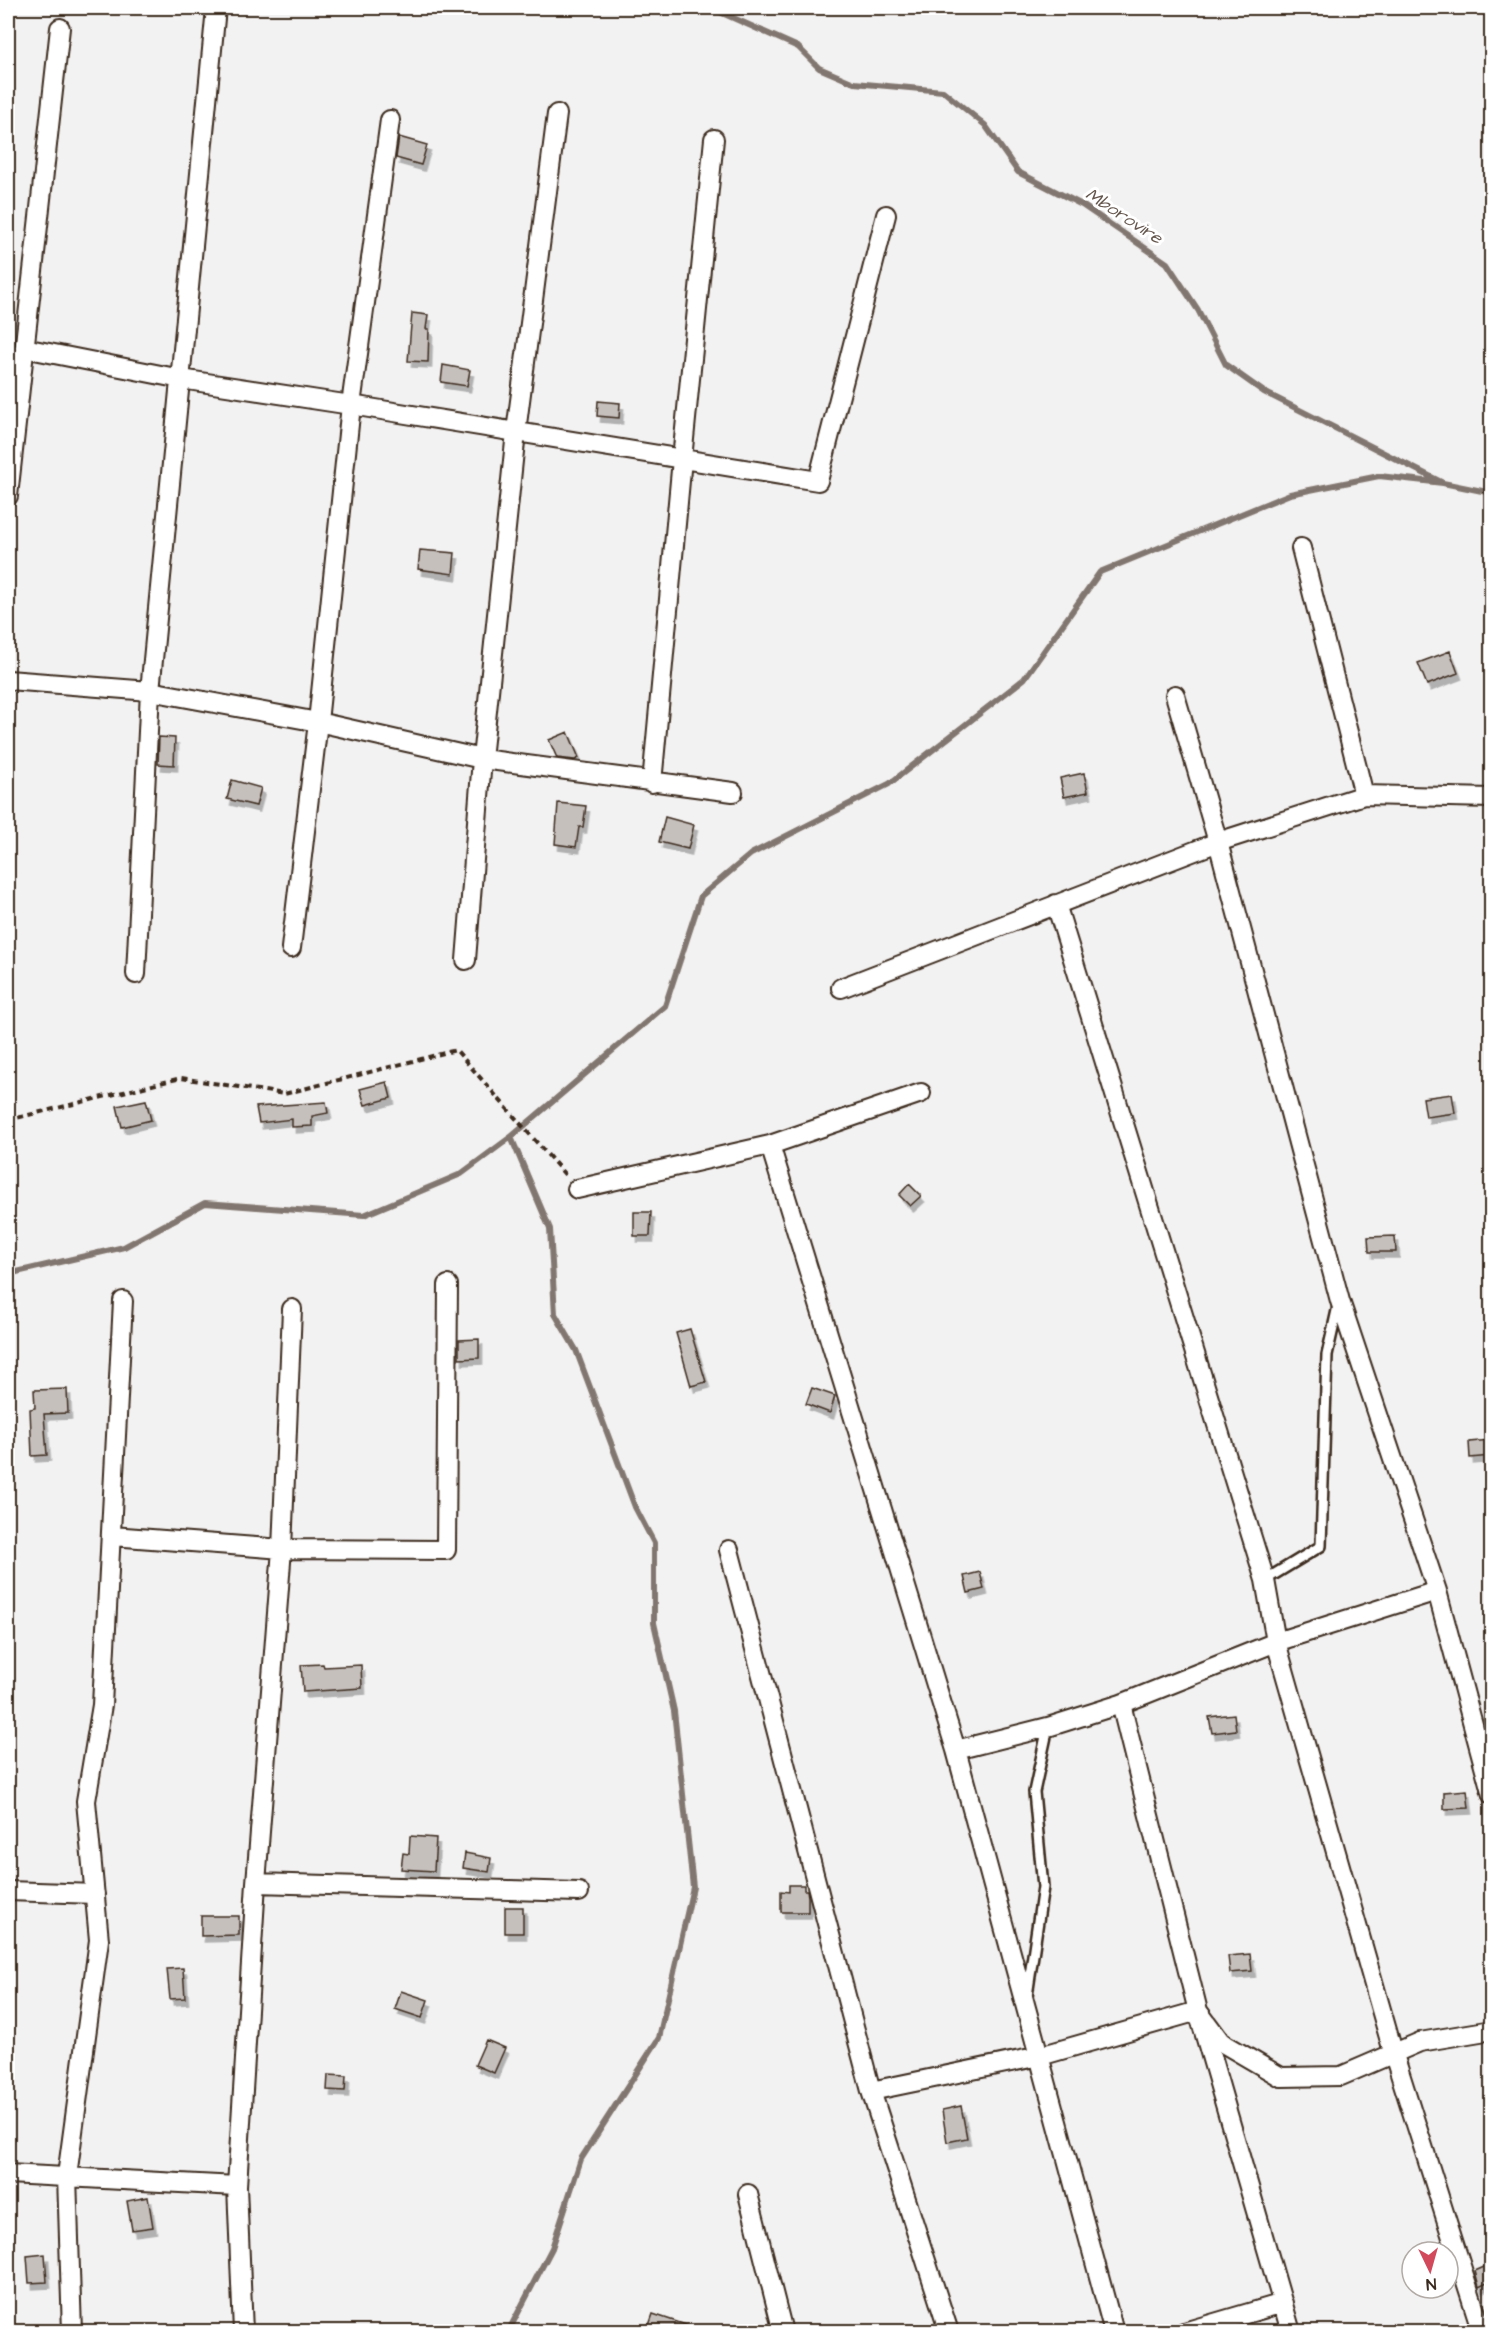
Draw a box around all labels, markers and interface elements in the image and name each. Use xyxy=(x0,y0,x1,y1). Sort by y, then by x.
water label: Mborovire xyxy=(1081,182,1168,251)
north arrow xyxy=(1400,2240,1460,2300)
text: N xyxy=(1425,2273,1437,2295)

